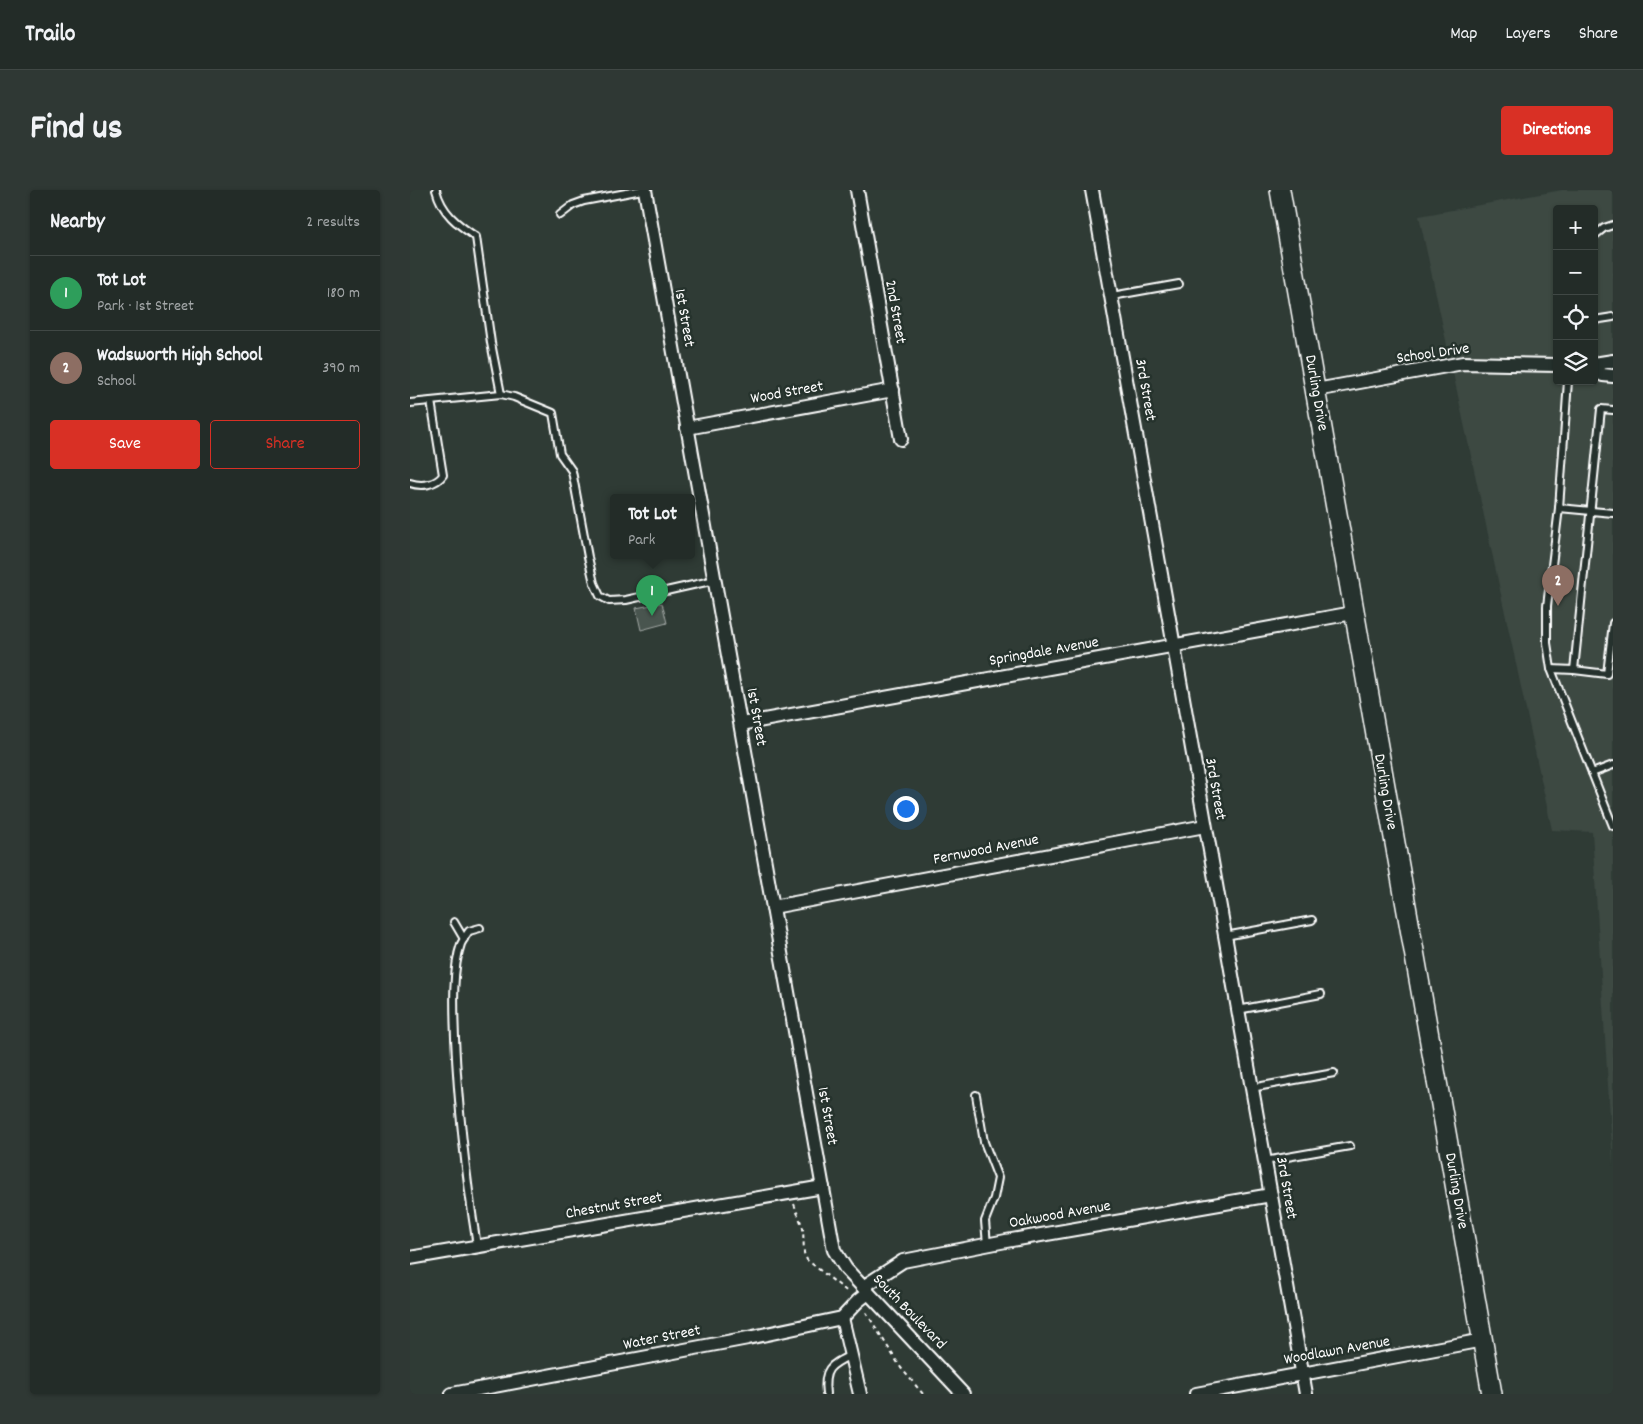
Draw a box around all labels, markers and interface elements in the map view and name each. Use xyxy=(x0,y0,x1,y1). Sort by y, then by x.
text: Trailo xyxy=(25,18,76,52)
text: Map xyxy=(1450,22,1477,47)
text: Layers xyxy=(1505,22,1551,47)
text: Share xyxy=(1579,22,1618,47)
text: Find us xyxy=(30,105,122,155)
button: Directions xyxy=(1501,106,1613,155)
map controls xyxy=(1553,205,1598,385)
button: + xyxy=(1553,205,1598,250)
text: Nearby xyxy=(50,208,105,238)
text: 2 results xyxy=(306,211,360,234)
button: − xyxy=(1553,250,1598,295)
text: Tot Lot xyxy=(97,268,146,295)
street label: 2nd Street xyxy=(878,278,912,346)
text: 1 xyxy=(64,282,68,305)
text: 180 m xyxy=(327,282,360,305)
street label: 1st Street xyxy=(668,287,700,349)
text: Park · 1st Street xyxy=(97,295,194,318)
button: locate xyxy=(1553,295,1598,340)
street label: School Drive xyxy=(1395,338,1471,370)
button: layers xyxy=(1553,340,1598,385)
text: Wadsworth High School xyxy=(97,343,262,370)
street label: Durling Drive xyxy=(1298,353,1334,433)
text: 2 xyxy=(63,357,70,380)
text: 390 m xyxy=(322,357,360,380)
street label: 3rd Street xyxy=(1128,357,1162,423)
text: School xyxy=(97,370,136,393)
street label: Wood Street xyxy=(749,375,825,411)
button: Save xyxy=(50,420,200,469)
button: Share xyxy=(210,420,360,469)
popup xyxy=(610,494,695,559)
text: Tot Lot xyxy=(628,502,677,529)
text: Park xyxy=(628,529,655,552)
pin: 2 xyxy=(1542,565,1574,606)
pin: 1 xyxy=(636,575,668,616)
street label: Springdale Avenue xyxy=(987,631,1101,673)
street label: 1st Street xyxy=(740,686,772,748)
street label: Durling Drive xyxy=(1367,752,1403,832)
street label: 3rd Street xyxy=(1198,756,1232,822)
your location xyxy=(893,796,919,822)
street label: Fernwood Avenue xyxy=(931,829,1041,871)
street label: 1st Street xyxy=(811,1085,843,1147)
street label: Durling Drive xyxy=(1438,1151,1474,1231)
street label: 3rd Street xyxy=(1269,1155,1303,1221)
street label: Chestnut Street xyxy=(564,1186,664,1226)
street label: Oakwood Avenue xyxy=(1007,1195,1113,1235)
street label: South Boulevard xyxy=(867,1269,951,1355)
street label: Water Street xyxy=(621,1319,703,1357)
street label: Woodlawn Avenue xyxy=(1282,1330,1392,1372)

